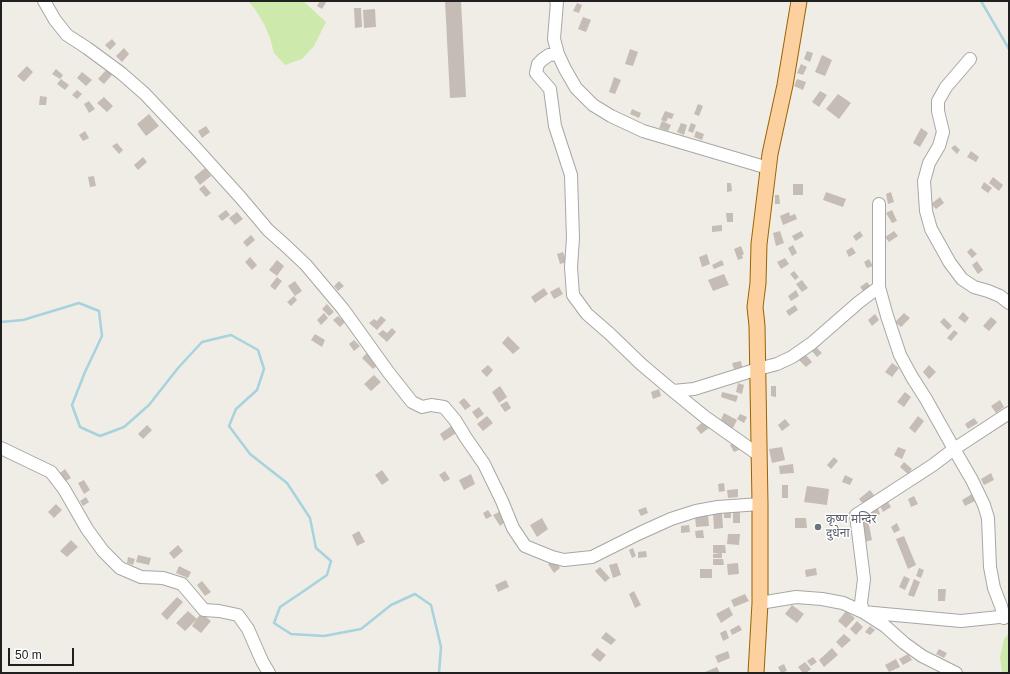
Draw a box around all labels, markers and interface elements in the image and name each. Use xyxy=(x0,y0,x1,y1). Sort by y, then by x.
place label: कृष्ण मन्दिर दुधेना xyxy=(826,513,876,541)
marker: कृष्ण मन्दिर दुधेना xyxy=(813,522,823,532)
scale bar xyxy=(10,640,76,666)
text: 50 m xyxy=(15,648,42,662)

